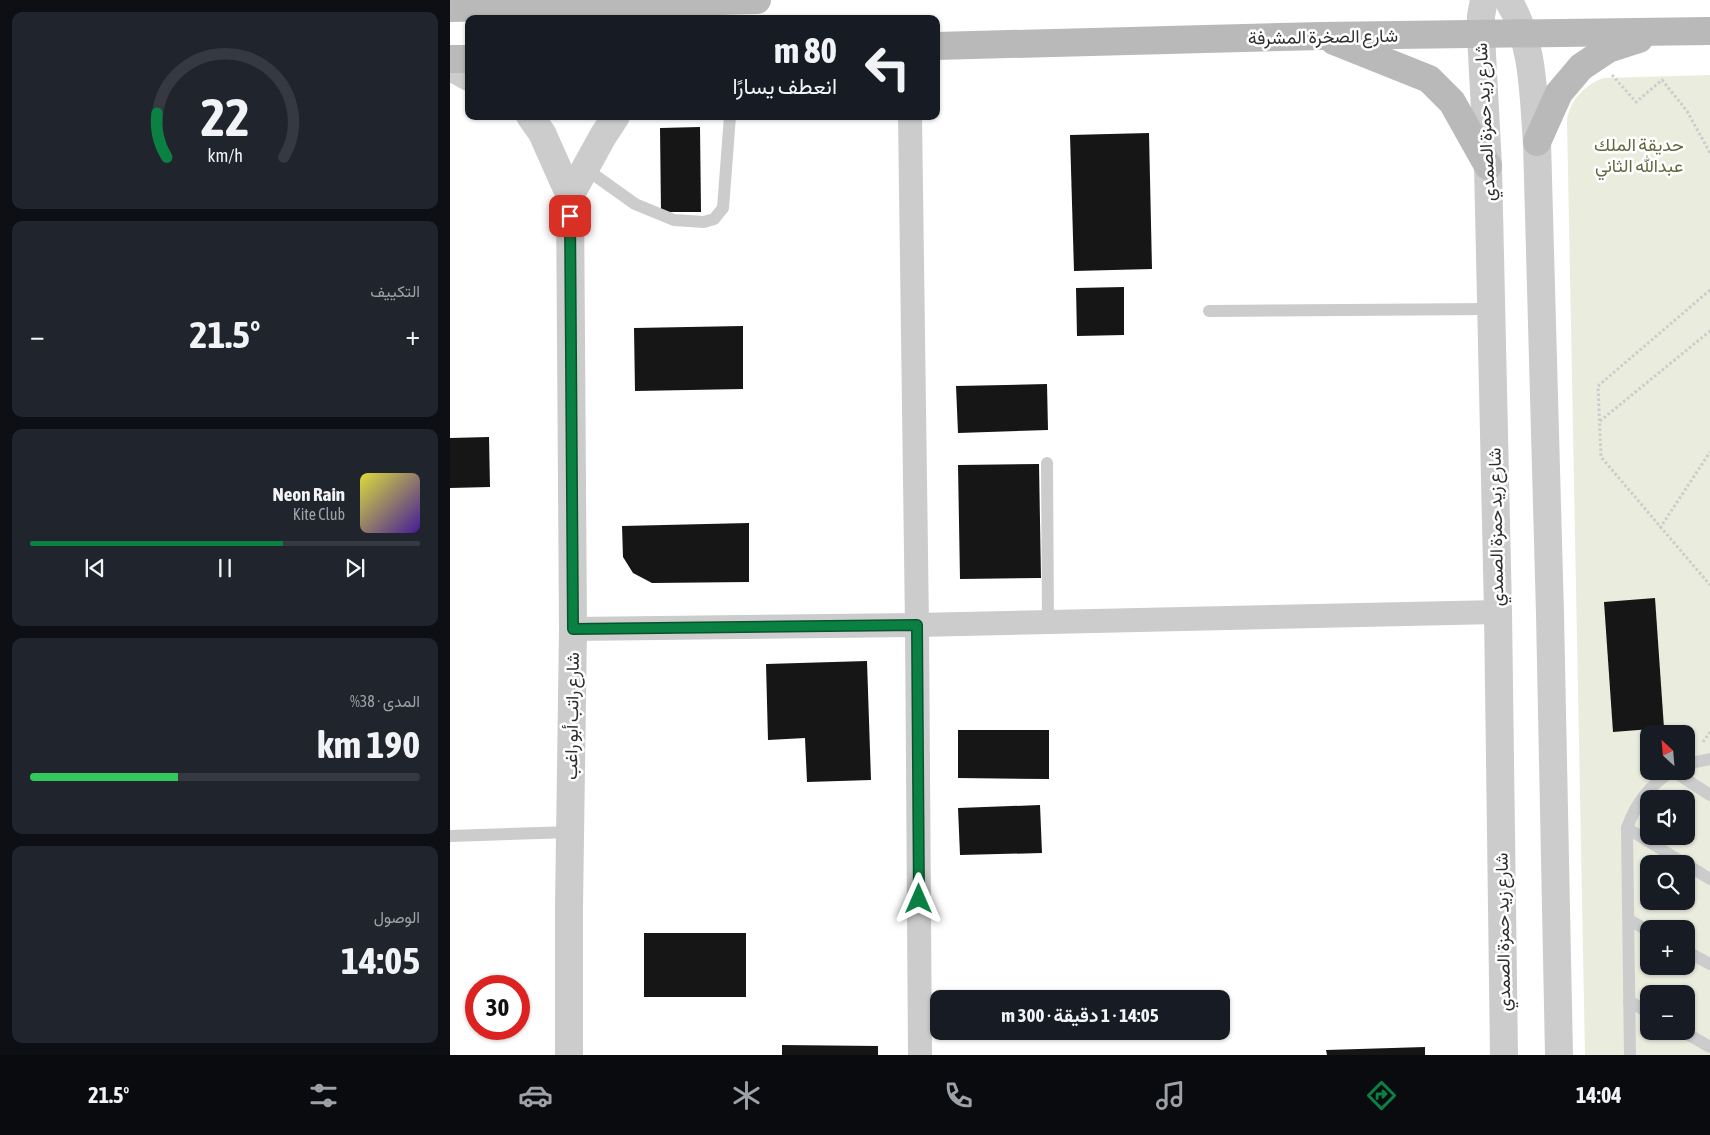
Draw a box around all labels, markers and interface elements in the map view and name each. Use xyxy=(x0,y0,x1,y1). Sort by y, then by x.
street label: شارع الصخرة المشرفة xyxy=(1248,25,1398,50)
text: 80 m xyxy=(774,30,837,70)
icon: left xyxy=(855,35,920,100)
street label: شارع زيد حمزة الصمدي xyxy=(1470,42,1504,202)
text: انعطف يسارًا xyxy=(732,73,837,99)
text: 22 xyxy=(201,87,249,147)
park label: حديقة الملك عبدالله الثاني xyxy=(1594,134,1684,181)
text: km/h xyxy=(207,145,243,166)
pin xyxy=(549,195,591,237)
icon: arrive xyxy=(556,202,584,230)
text: التكييف xyxy=(370,282,420,300)
text: 21.5° xyxy=(190,313,260,356)
text: − xyxy=(30,319,45,351)
text: + xyxy=(405,319,420,351)
street label: شارع زيد حمزة الصمدي xyxy=(1484,447,1512,607)
text: Neon Rain xyxy=(273,483,345,505)
text: Kite Club xyxy=(293,505,345,523)
icon: previous xyxy=(81,554,109,582)
icon: pause xyxy=(211,554,239,582)
icon: next xyxy=(341,554,369,582)
street label: شارع راتب أبو راغب xyxy=(560,652,585,780)
text: المدى · 38% xyxy=(350,692,420,710)
text: 190 km xyxy=(317,723,420,766)
north arrow xyxy=(1640,725,1695,780)
map controls xyxy=(1640,725,1695,1040)
button: sound xyxy=(1640,790,1695,845)
street label: شارع زيد حمزة الصمدي xyxy=(1491,852,1519,1012)
button: search xyxy=(1640,855,1695,910)
position arrow xyxy=(892,872,944,924)
text: الوصول xyxy=(374,908,420,926)
button: + xyxy=(1640,920,1695,975)
text: 14:05 xyxy=(341,939,420,982)
speed limit sign: 30 xyxy=(465,975,530,1040)
button: − xyxy=(1640,985,1695,1040)
text: 14:05 · 1 دقيقة · 300 m xyxy=(1001,1004,1159,1026)
icon: filters xyxy=(306,1078,341,1113)
icon: car xyxy=(518,1078,553,1113)
icon: climate xyxy=(729,1078,764,1113)
icon: phone xyxy=(941,1078,976,1113)
icon: music xyxy=(1153,1078,1188,1113)
icon: directions xyxy=(1364,1078,1399,1113)
text: 21.5° xyxy=(88,1082,129,1108)
text: 14:04 xyxy=(1576,1082,1622,1108)

